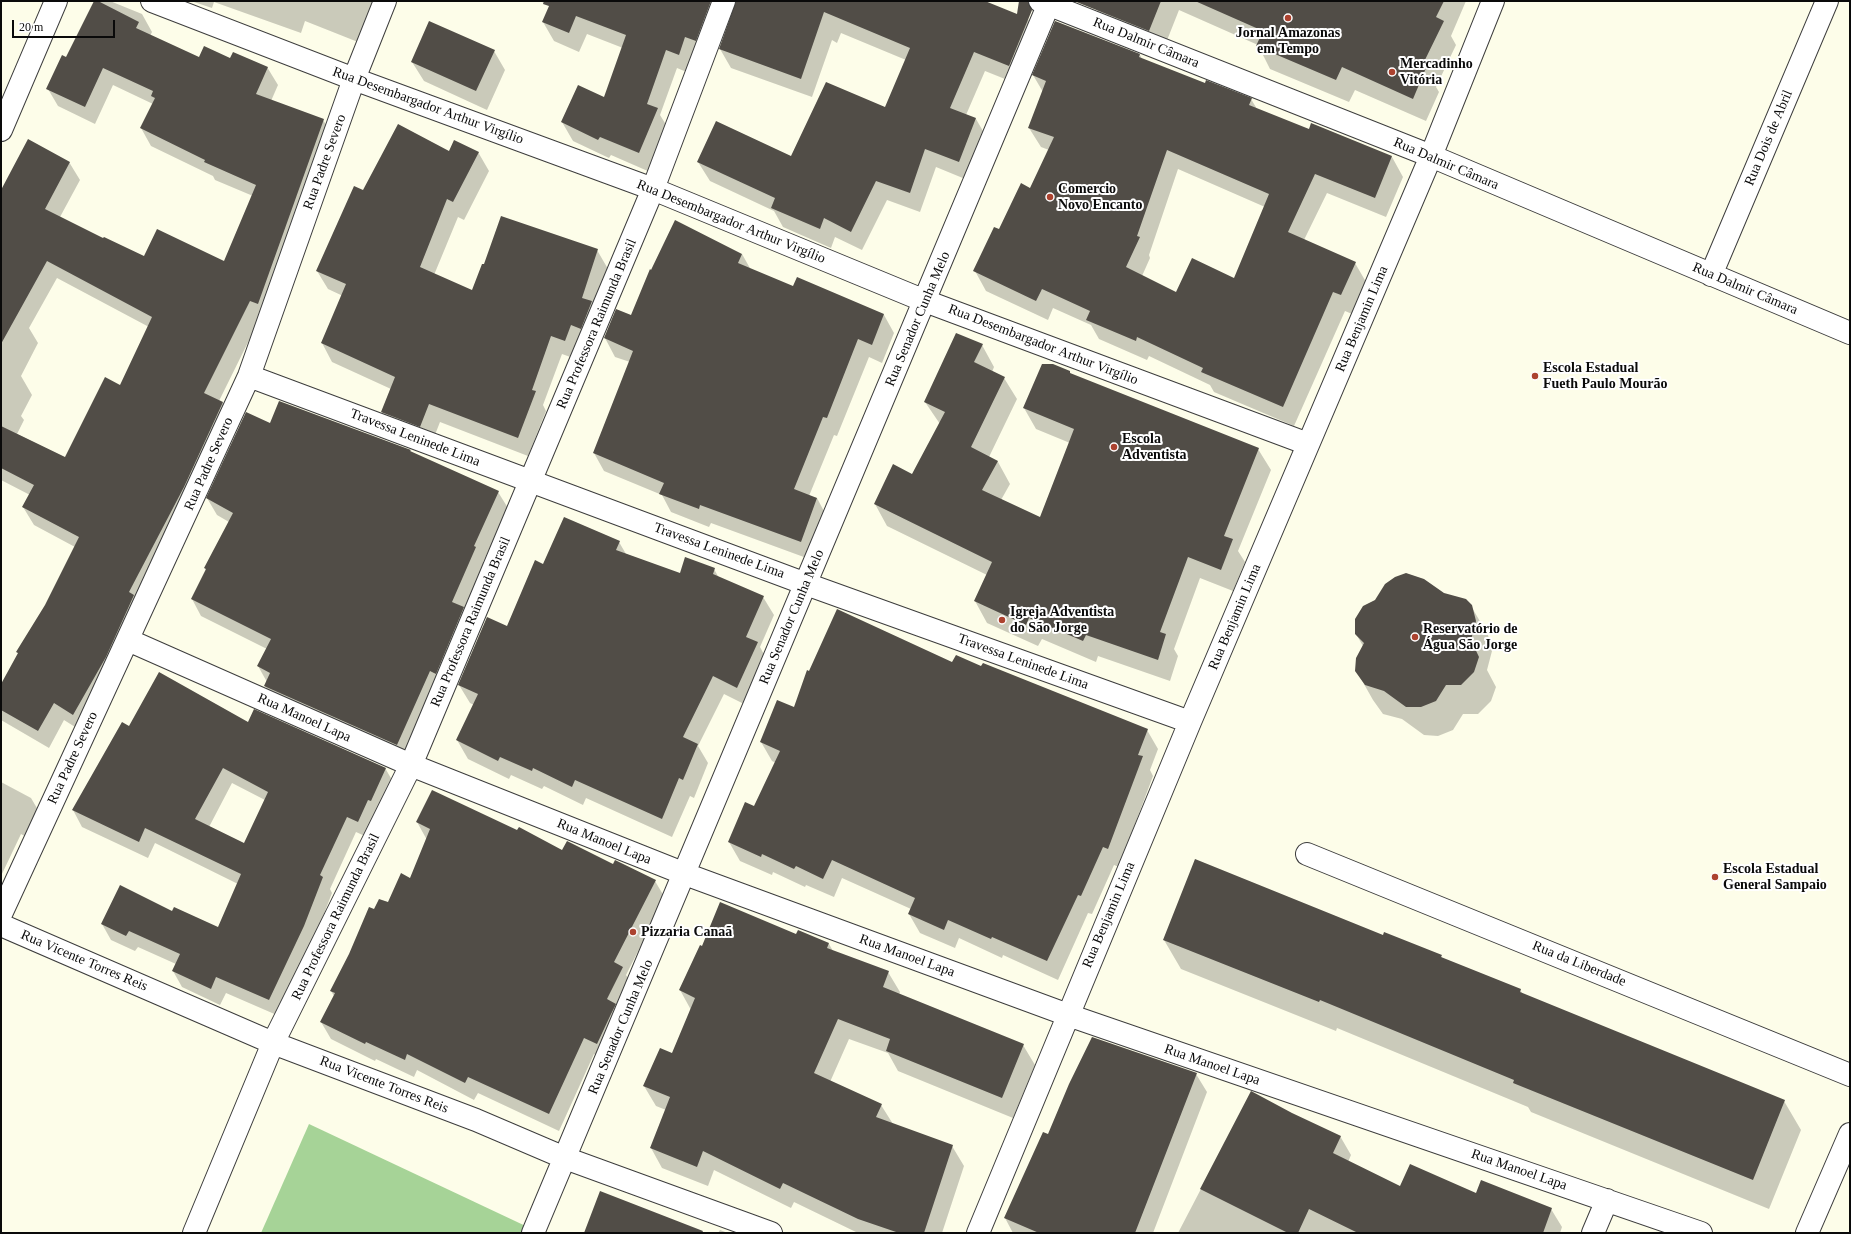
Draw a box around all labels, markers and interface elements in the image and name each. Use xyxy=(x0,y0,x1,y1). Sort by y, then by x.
scale bar xyxy=(14,12,117,38)
marker: Jornal Amazonas em Tempo xyxy=(1283,13,1293,23)
street label: Rua Dalmir Câmara xyxy=(1091,14,1201,72)
text: 20 m xyxy=(19,20,43,34)
place label: Jornal Amazonas em Tempo xyxy=(1236,25,1340,58)
place label: Mercadinho Vitória xyxy=(1400,56,1473,88)
street label: Rua Desembargador Arthur Virgílio xyxy=(330,64,526,148)
marker: Mercadinho Vitória xyxy=(1387,67,1397,77)
street label: Rua Dois de Abril xyxy=(1741,88,1797,188)
street label: Rua Padre Severo xyxy=(300,112,350,212)
street label: Rua Dalmir Câmara xyxy=(1391,134,1501,194)
street label: Rua Desembargador Arthur Virgílio xyxy=(634,176,828,268)
place label: Comercio Novo Encanto xyxy=(1058,181,1142,214)
marker: Comercio Novo Encanto xyxy=(1045,192,1055,202)
street label: Rua Professora Raimunda Brasil xyxy=(553,236,641,412)
street label: Rua Senador Cunha Melo xyxy=(882,249,954,389)
street label: Rua Dalmir Câmara xyxy=(1690,259,1800,319)
street label: Rua Benjamin Lima xyxy=(1332,263,1392,375)
street label: Rua Desembargador Arthur Virgílio xyxy=(946,301,1140,389)
place label: Escola Estadual Fueth Paulo Mourão xyxy=(1543,360,1667,392)
marker: Escola Estadual Fueth Paulo Mourão xyxy=(1530,371,1540,381)
street label: Travessa Leninede Lima xyxy=(348,405,482,471)
street label: Rua Padre Severo xyxy=(181,415,237,513)
place label: Escola Adventista xyxy=(1122,431,1187,464)
marker: Escola Adventista xyxy=(1109,442,1119,452)
street label: Travessa Leninede Lima xyxy=(651,520,787,582)
street label: Rua Professora Raimunda Brasil xyxy=(427,534,515,710)
street label: Rua Senador Cunha Melo xyxy=(756,547,828,687)
street label: Rua Benjamin Lima xyxy=(1205,561,1265,673)
place label: Igreja Adventista do São Jorge xyxy=(1010,604,1114,636)
marker: Igreja Adventista do São Jorge xyxy=(997,615,1007,625)
place label: Reservatório de Água São Jorge xyxy=(1423,621,1517,654)
street label: Travessa Leninede Lima xyxy=(955,631,1091,693)
marker: Reservatório de Água São Jorge xyxy=(1410,632,1420,642)
street label: Rua Manoel Lapa xyxy=(255,690,353,746)
street label: Rua Padre Severo xyxy=(44,709,102,807)
street label: Rua Manoel Lapa xyxy=(554,815,654,869)
street label: Rua Professora Raimunda Brasil xyxy=(288,831,384,1003)
street label: Rua Benjamin Lima xyxy=(1079,859,1139,971)
place label: Escola Estadual General Sampaio xyxy=(1723,861,1827,894)
marker: Escola Estadual General Sampaio xyxy=(1710,872,1720,882)
place label: Pizzaria Canaã xyxy=(641,924,732,940)
street label: Rua Vicente Torres Reis xyxy=(18,927,150,995)
marker: Pizzaria Canaã xyxy=(628,927,638,937)
street label: Rua Manoel Lapa xyxy=(857,931,957,981)
street label: Rua da Liberdade xyxy=(1530,938,1628,990)
street label: Rua Senador Cunha Melo xyxy=(585,957,657,1097)
street label: Rua Manoel Lapa xyxy=(1162,1041,1262,1089)
street label: Rua Vicente Torres Reis xyxy=(317,1053,451,1117)
street label: Rua Manoel Lapa xyxy=(1469,1146,1569,1194)

